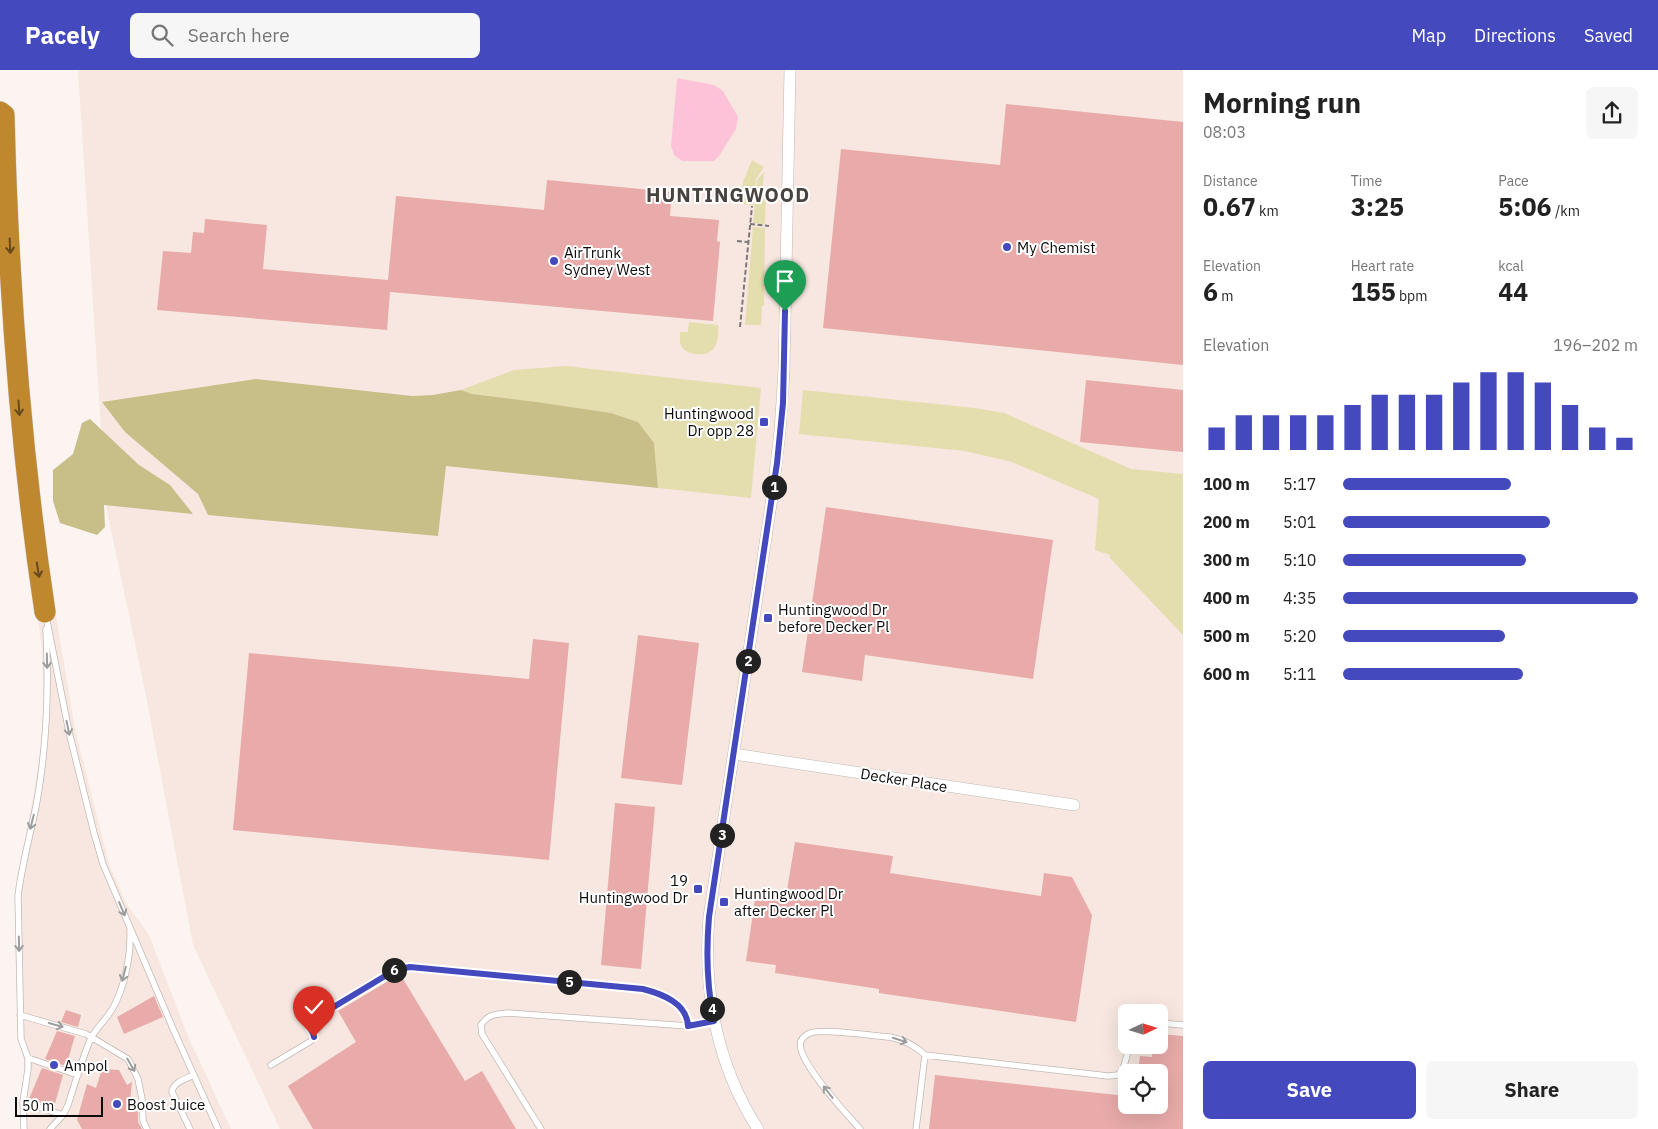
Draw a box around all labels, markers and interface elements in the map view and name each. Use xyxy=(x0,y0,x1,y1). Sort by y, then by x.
search box xyxy=(130,13,480,58)
text: Pacely xyxy=(25,19,100,51)
icon: search xyxy=(148,21,176,49)
text: Search here xyxy=(188,23,290,47)
text: Map xyxy=(1411,24,1446,47)
text: Directions xyxy=(1474,24,1556,47)
text: Saved xyxy=(1584,24,1633,47)
text: Morning run xyxy=(1203,84,1361,121)
button: share xyxy=(1586,87,1638,139)
text: 08:03 xyxy=(1203,122,1246,142)
text: Distance xyxy=(1203,172,1258,190)
text: Time xyxy=(1351,172,1382,190)
text: Pace xyxy=(1498,172,1529,190)
district label: HUNTINGWOOD xyxy=(646,181,810,208)
text: 0.67 xyxy=(1203,190,1256,223)
text: 3:25 xyxy=(1351,190,1404,223)
text: 5:06 xyxy=(1498,190,1552,223)
text: km xyxy=(1256,202,1279,220)
text: /km xyxy=(1552,202,1580,220)
one-way arrow xyxy=(5,238,14,254)
place label: My Chemist xyxy=(1017,238,1096,257)
marker: My Chemist xyxy=(1001,241,1013,253)
place label: AirTrunk Sydney West xyxy=(564,243,650,279)
marker: AirTrunk Sydney West xyxy=(548,255,560,267)
text: Elevation xyxy=(1203,257,1261,275)
text: Heart rate xyxy=(1351,257,1414,275)
text: kcal xyxy=(1498,257,1524,275)
pin xyxy=(764,260,806,311)
icon: arrive xyxy=(771,267,799,295)
text: 6 xyxy=(1203,275,1218,308)
text: 155 xyxy=(1351,275,1396,308)
text: 44 xyxy=(1498,275,1528,308)
text: m xyxy=(1218,287,1234,305)
text: bpm xyxy=(1396,287,1427,305)
text: Elevation xyxy=(1203,335,1269,355)
text: 196–202 m xyxy=(1553,335,1638,355)
one-way arrow xyxy=(15,400,24,416)
place label: Huntingwood Dr opp 28 xyxy=(664,404,754,440)
marker: Huntingwood Dr opp 28 xyxy=(758,416,770,428)
pin: 1 xyxy=(762,474,786,500)
text: 100 m xyxy=(1203,474,1250,494)
text: 5:17 xyxy=(1283,474,1316,494)
text: 1 xyxy=(770,478,779,496)
text: 200 m xyxy=(1203,512,1250,532)
text: 5:01 xyxy=(1283,512,1316,532)
text: 300 m xyxy=(1203,550,1250,570)
text: 5:10 xyxy=(1283,550,1316,570)
one-way arrow xyxy=(33,561,43,577)
text: 400 m xyxy=(1203,588,1250,608)
text: 4:35 xyxy=(1283,588,1316,608)
place label: Huntingwood Dr before Decker Pl xyxy=(778,600,889,636)
marker: Huntingwood Dr before Decker Pl xyxy=(762,612,774,624)
text: 500 m xyxy=(1203,626,1250,646)
text: 5:20 xyxy=(1283,626,1316,646)
pin: 2 xyxy=(736,648,760,674)
one-way arrow xyxy=(42,652,52,668)
text: 2 xyxy=(744,652,753,670)
text: 600 m xyxy=(1203,664,1250,684)
text: 5:11 xyxy=(1283,664,1316,684)
one-way arrow xyxy=(64,720,73,736)
street label: Decker Place xyxy=(859,764,949,796)
one-way arrow xyxy=(27,813,36,829)
pin: 3 xyxy=(710,822,734,848)
text: 3 xyxy=(718,826,727,844)
place label: 19 Huntingwood Dr xyxy=(579,871,688,907)
marker: 19 Huntingwood Dr xyxy=(692,883,704,895)
place label: Huntingwood Dr after Decker Pl xyxy=(734,884,844,920)
marker: Huntingwood Dr after Decker Pl xyxy=(718,896,730,908)
one-way arrow xyxy=(118,901,128,916)
one-way arrow xyxy=(14,936,24,952)
pin: 6 xyxy=(382,958,406,982)
text: 6 xyxy=(390,961,399,979)
one-way arrow xyxy=(119,966,128,982)
pin: 5 xyxy=(556,970,582,994)
text: 5 xyxy=(565,973,574,991)
pin xyxy=(293,986,335,1037)
icon: check xyxy=(300,993,328,1021)
pin: 4 xyxy=(700,996,724,1022)
text: 4 xyxy=(708,1000,717,1018)
north arrow xyxy=(1118,1004,1168,1054)
map controls xyxy=(1118,1004,1168,1114)
one-way arrow xyxy=(48,1021,64,1031)
one-way arrow xyxy=(892,1036,907,1045)
place label: Ampol xyxy=(64,1056,108,1075)
one-way arrow xyxy=(126,1057,136,1071)
marker: Ampol xyxy=(48,1059,60,1071)
button: Save xyxy=(1203,1061,1416,1119)
button: Share xyxy=(1426,1061,1638,1119)
button: locate xyxy=(1118,1064,1168,1114)
one-way arrow xyxy=(823,1086,834,1099)
scale bar xyxy=(15,1094,102,1117)
place label: Boost Juice xyxy=(127,1095,205,1114)
text: 50 m xyxy=(22,1097,54,1115)
marker: Boost Juice xyxy=(111,1098,123,1110)

